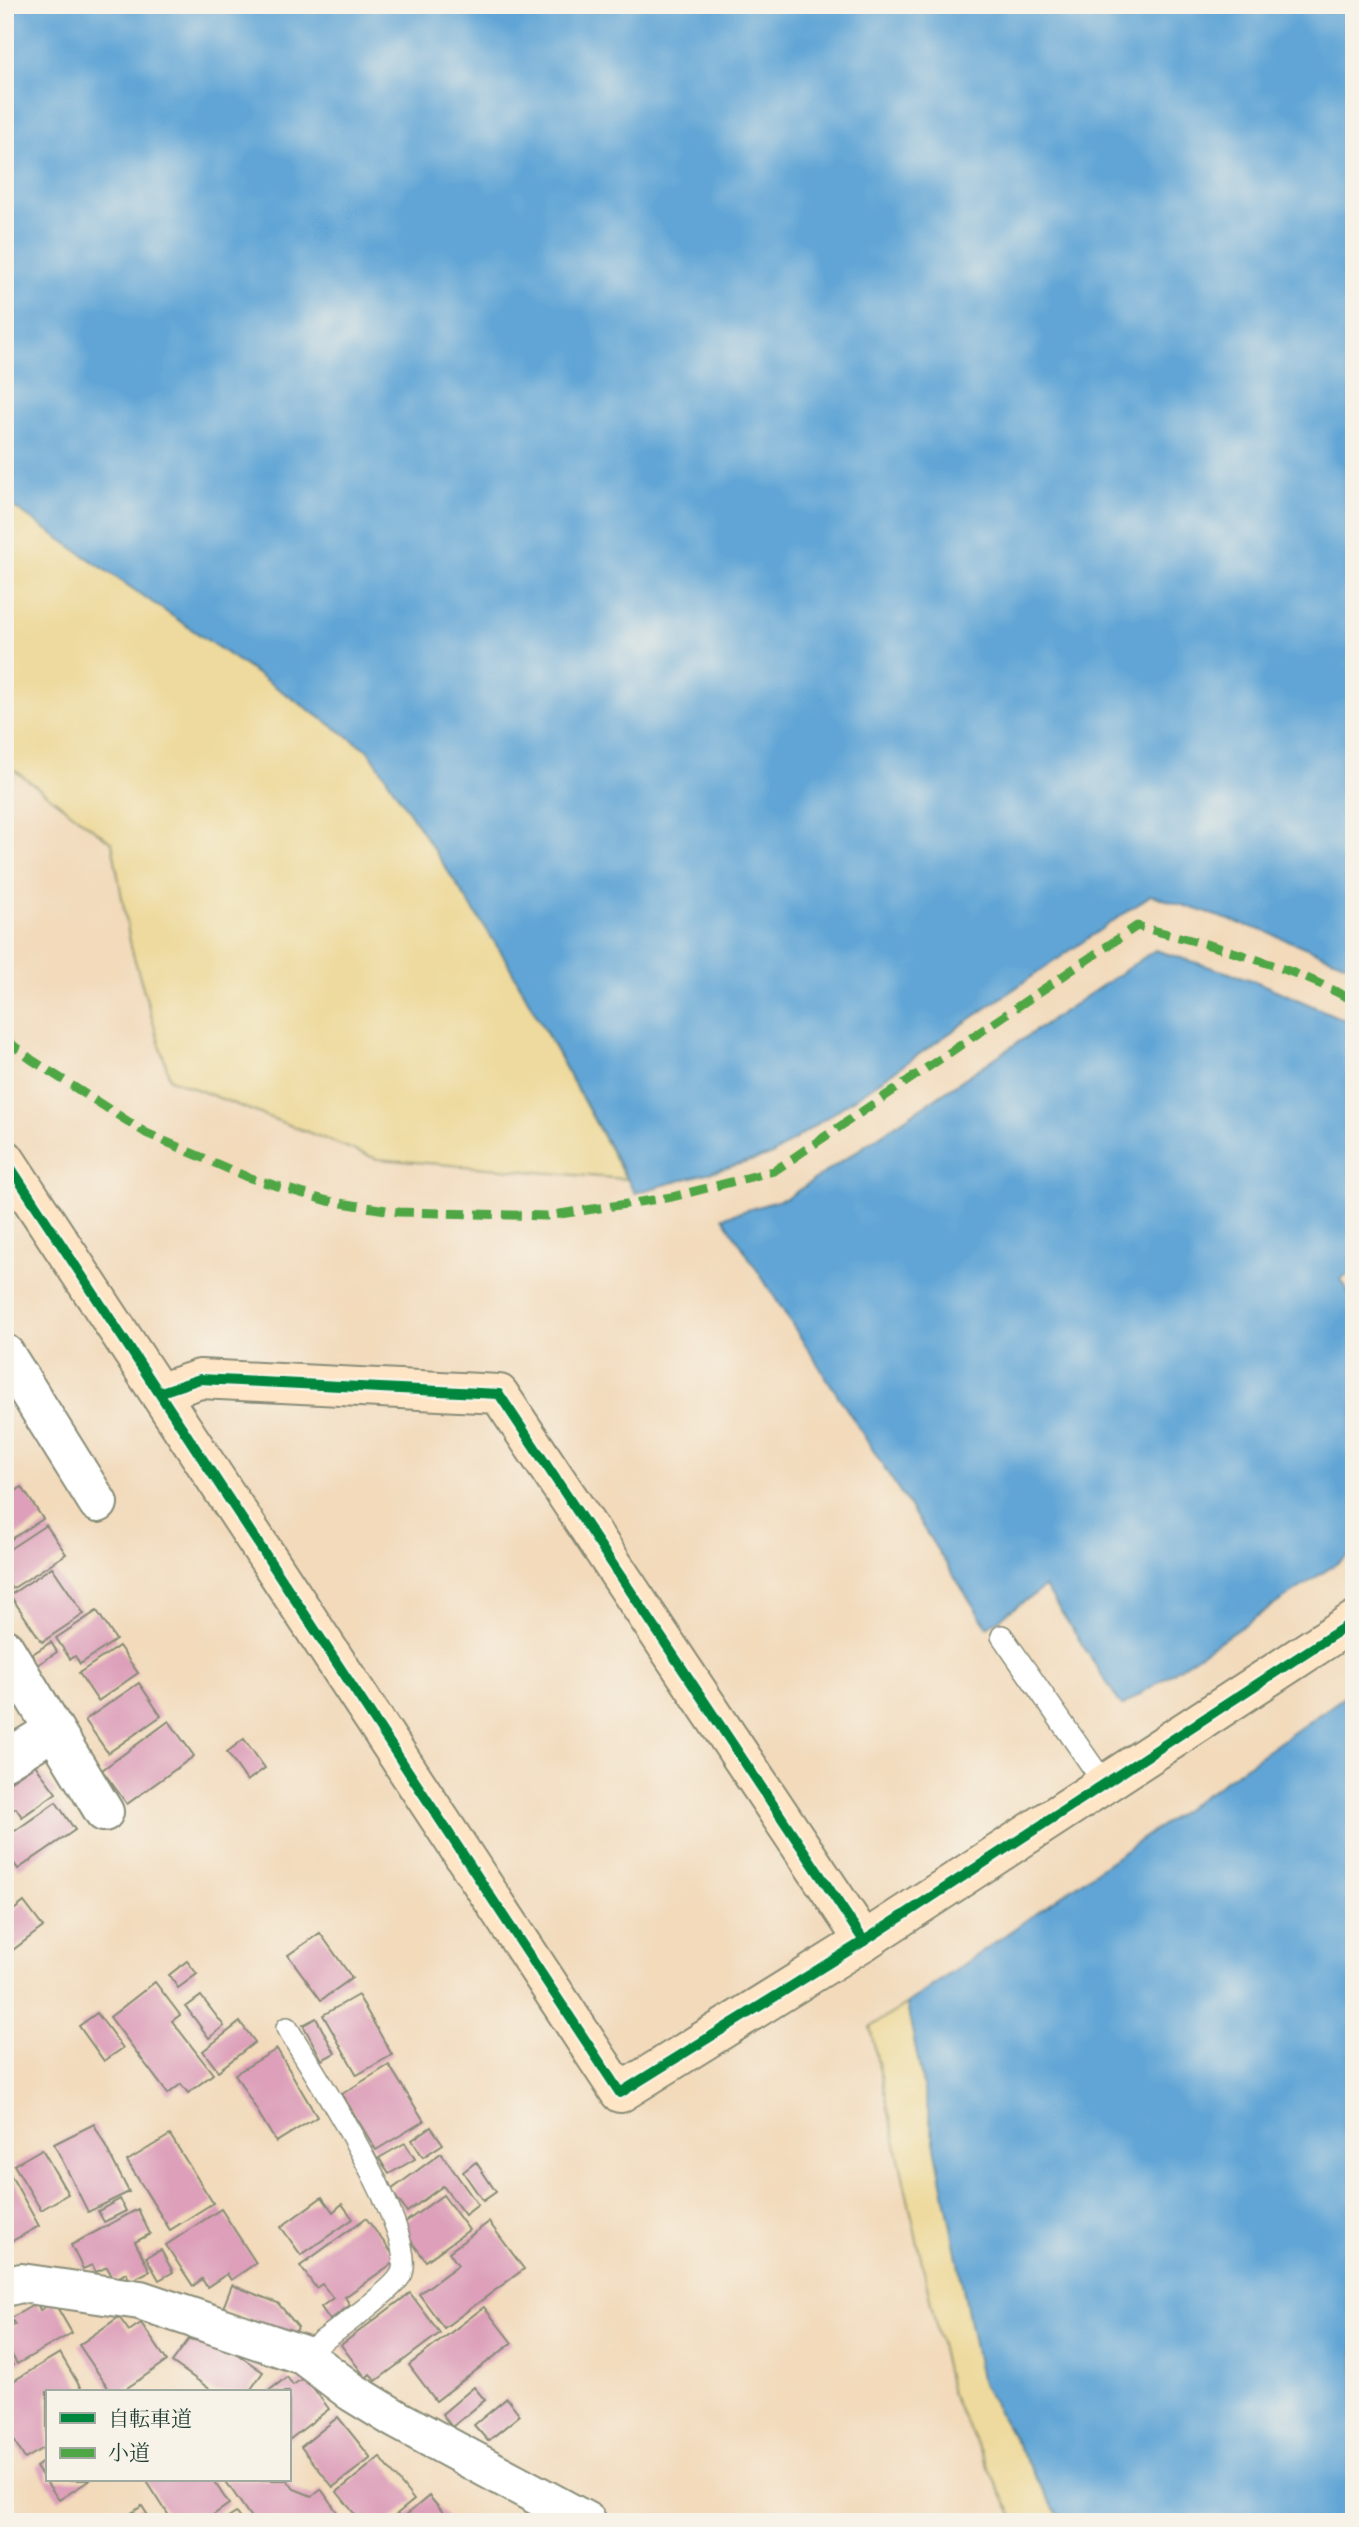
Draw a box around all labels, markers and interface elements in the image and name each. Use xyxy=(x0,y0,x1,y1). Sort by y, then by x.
legend xyxy=(46,2390,290,2482)
text: 自転車道 xyxy=(108,2406,192,2435)
text: 小道 xyxy=(108,2440,150,2469)

